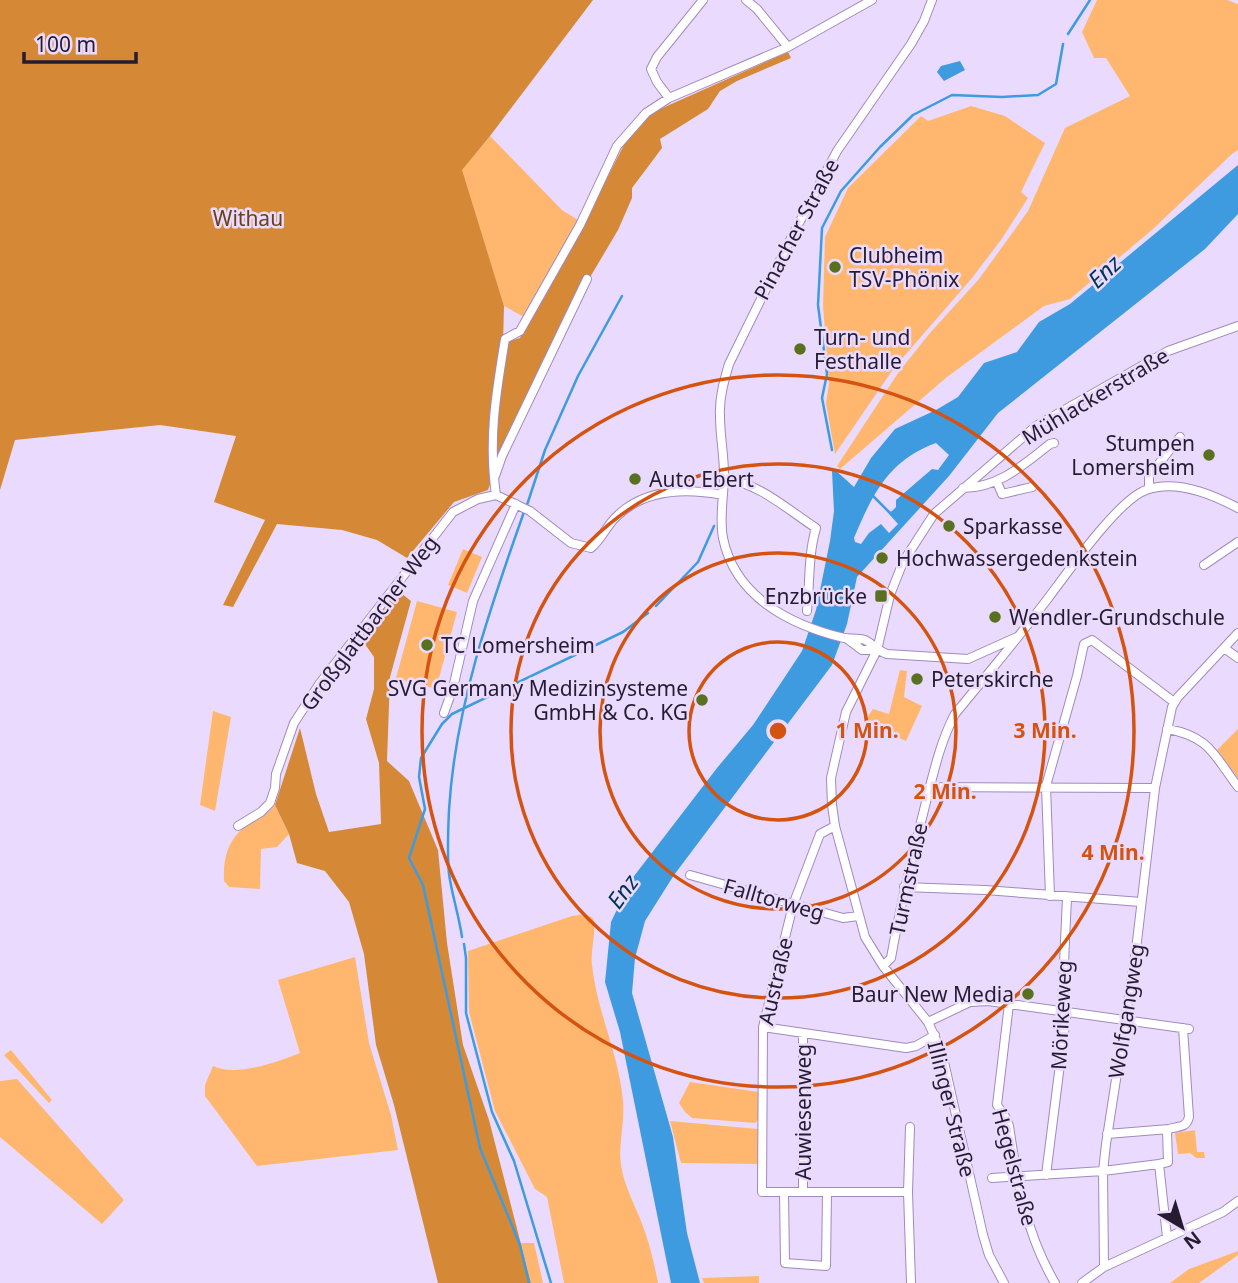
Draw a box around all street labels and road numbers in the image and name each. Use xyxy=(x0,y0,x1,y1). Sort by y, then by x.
street label: Pinacher Straße xyxy=(747,153,845,305)
street label: Mühlackerstraße xyxy=(1016,341,1174,451)
street label: Großglattbacher Weg xyxy=(294,530,444,716)
street label: Turmstraße xyxy=(882,820,934,938)
street label: Falltorweg xyxy=(720,871,828,927)
street label: Austraße xyxy=(751,934,799,1028)
street label: Wolfgangweg xyxy=(1102,941,1150,1081)
street label: Mörikeweg xyxy=(1044,959,1078,1071)
street label: Illinger Straße xyxy=(922,1038,982,1180)
street label: Auwiesenweg xyxy=(789,1044,817,1180)
street label: Hegelstraße xyxy=(986,1105,1044,1229)

